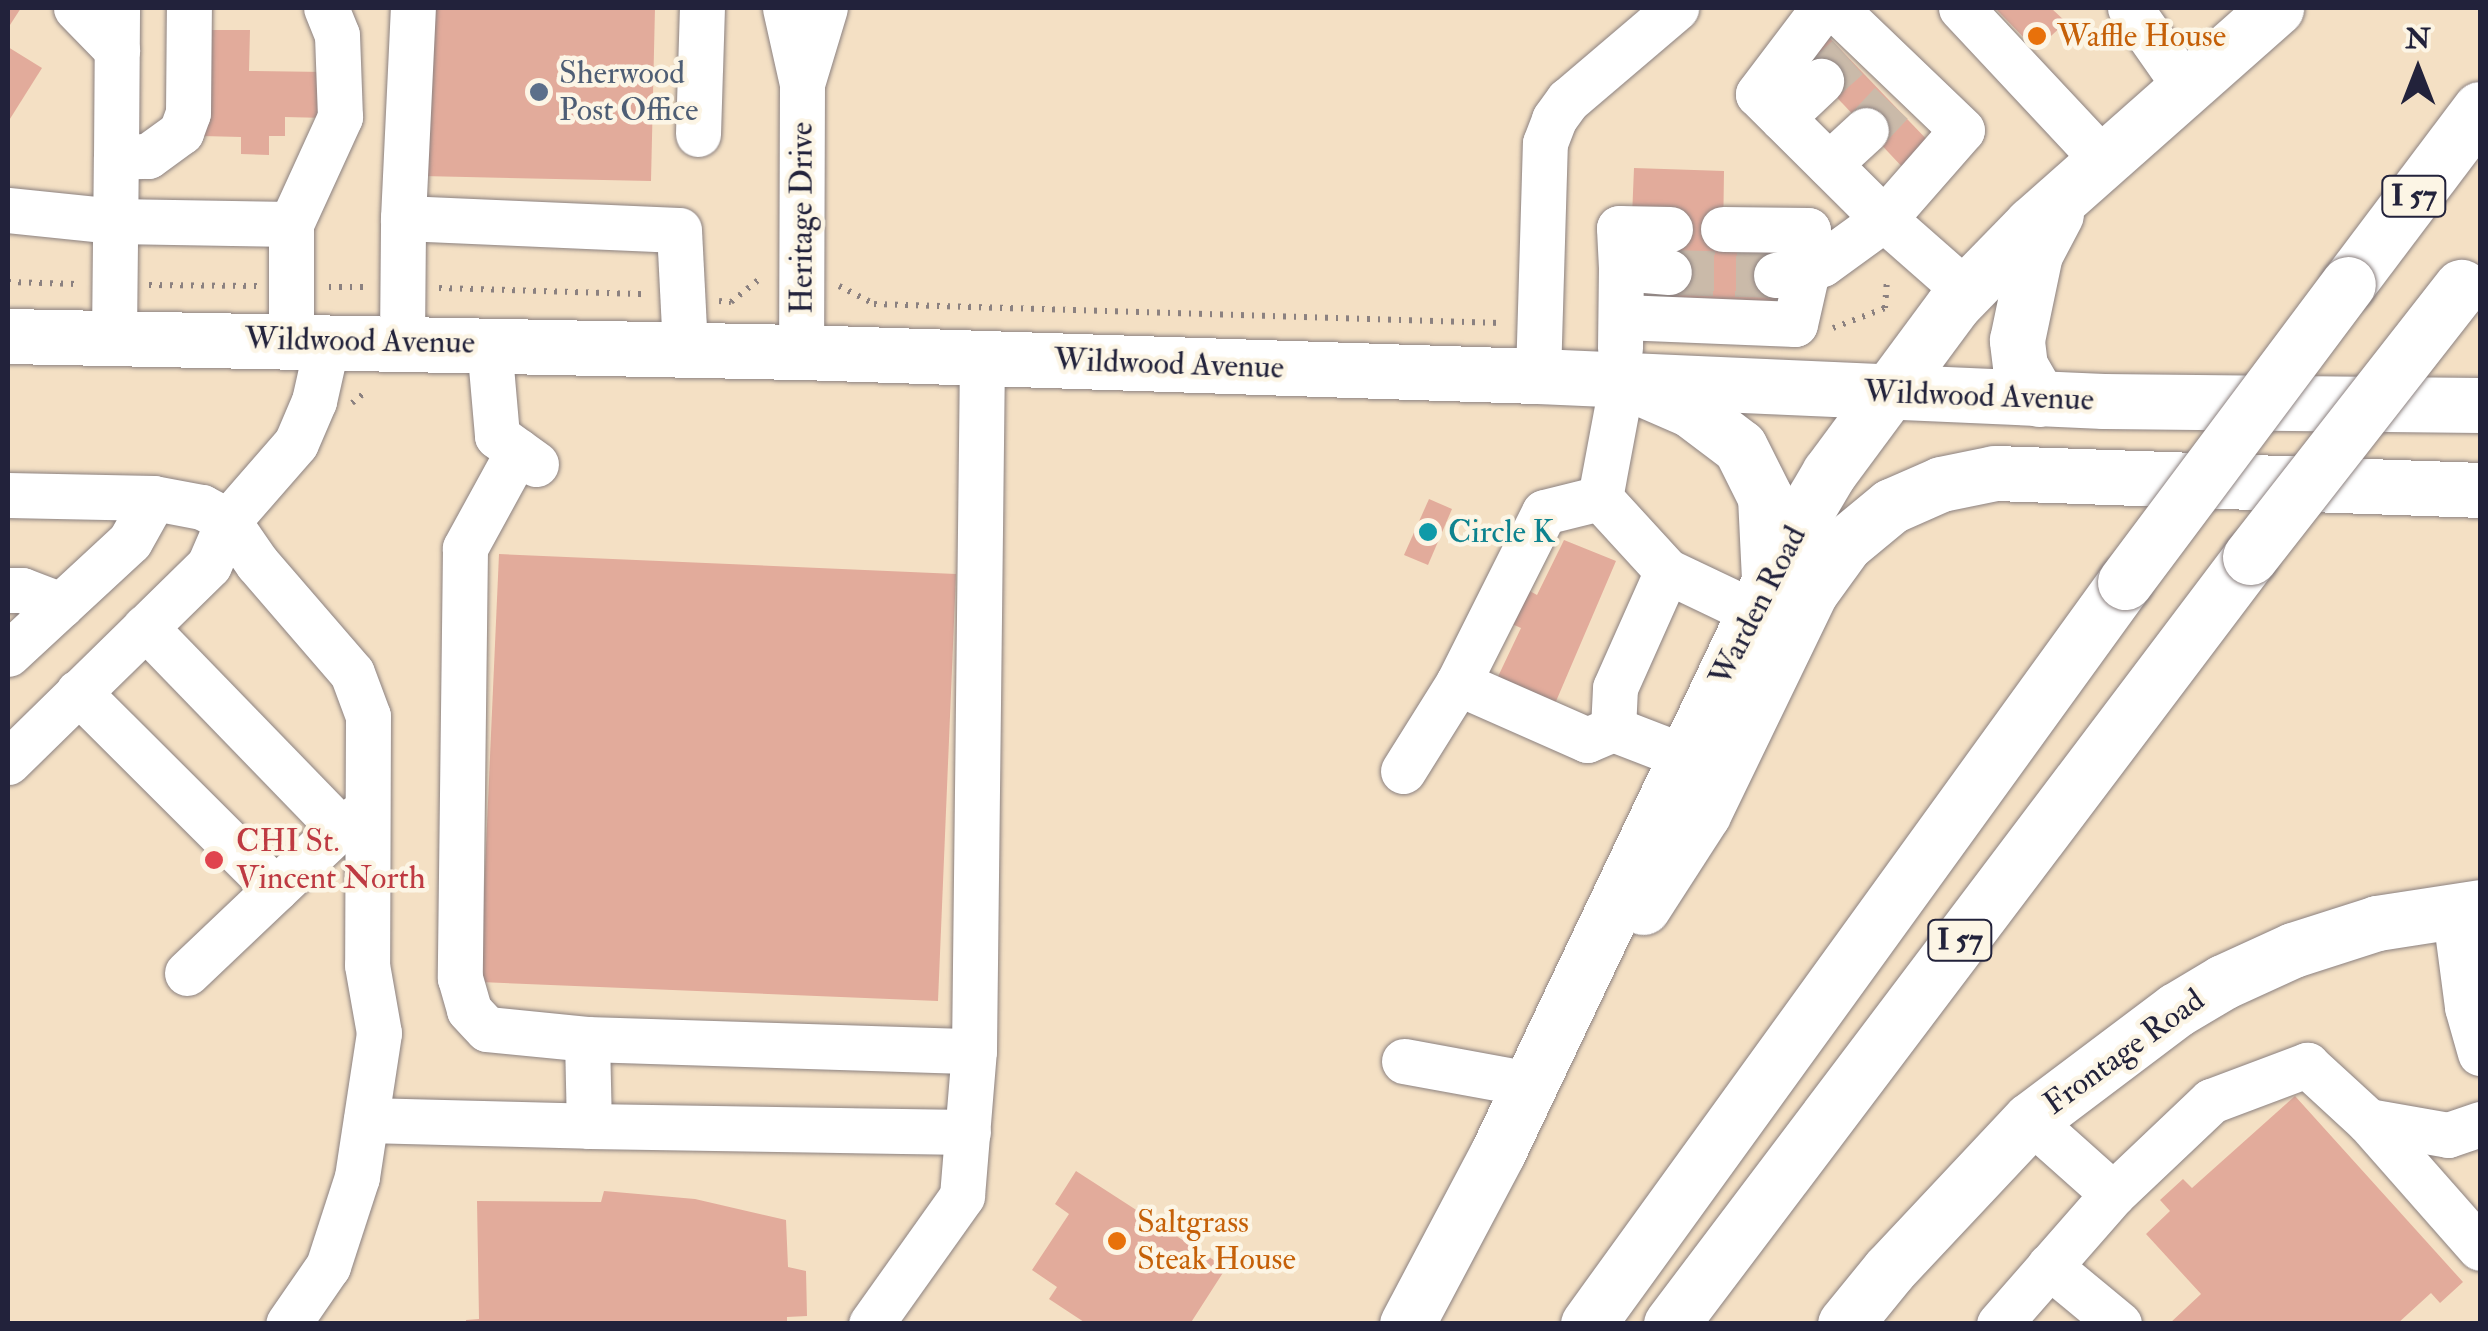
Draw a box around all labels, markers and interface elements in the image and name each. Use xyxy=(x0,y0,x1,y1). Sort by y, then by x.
place label: Waffle House xyxy=(2057,17,2226,55)
north arrow xyxy=(2368,20,2468,120)
text: N xyxy=(2405,22,2431,57)
marker: Waffle House xyxy=(2026,25,2048,47)
place label: Sherwood Post Office xyxy=(559,55,698,130)
marker: Sherwood Post Office xyxy=(528,81,550,103)
street label: Heritage Drive xyxy=(783,122,821,314)
road number: I 57 xyxy=(2379,171,2449,221)
street label: Wildwood Avenue xyxy=(245,320,475,362)
street label: Wildwood Avenue xyxy=(1053,341,1285,387)
street label: Wildwood Avenue xyxy=(1863,373,2095,419)
place label: Circle K xyxy=(1448,513,1555,551)
street label: Warden Road xyxy=(1701,520,1815,692)
marker: Circle K xyxy=(1417,521,1439,543)
place label: CHI St. Vincent North xyxy=(236,823,426,898)
marker: CHI St. Vincent North xyxy=(201,847,227,873)
road number: I 57 xyxy=(1925,915,1995,965)
street label: Frontage Road xyxy=(2036,981,2212,1123)
place label: Saltgrass Steak House xyxy=(1137,1204,1296,1279)
marker: Saltgrass Steak House xyxy=(1106,1230,1128,1252)

